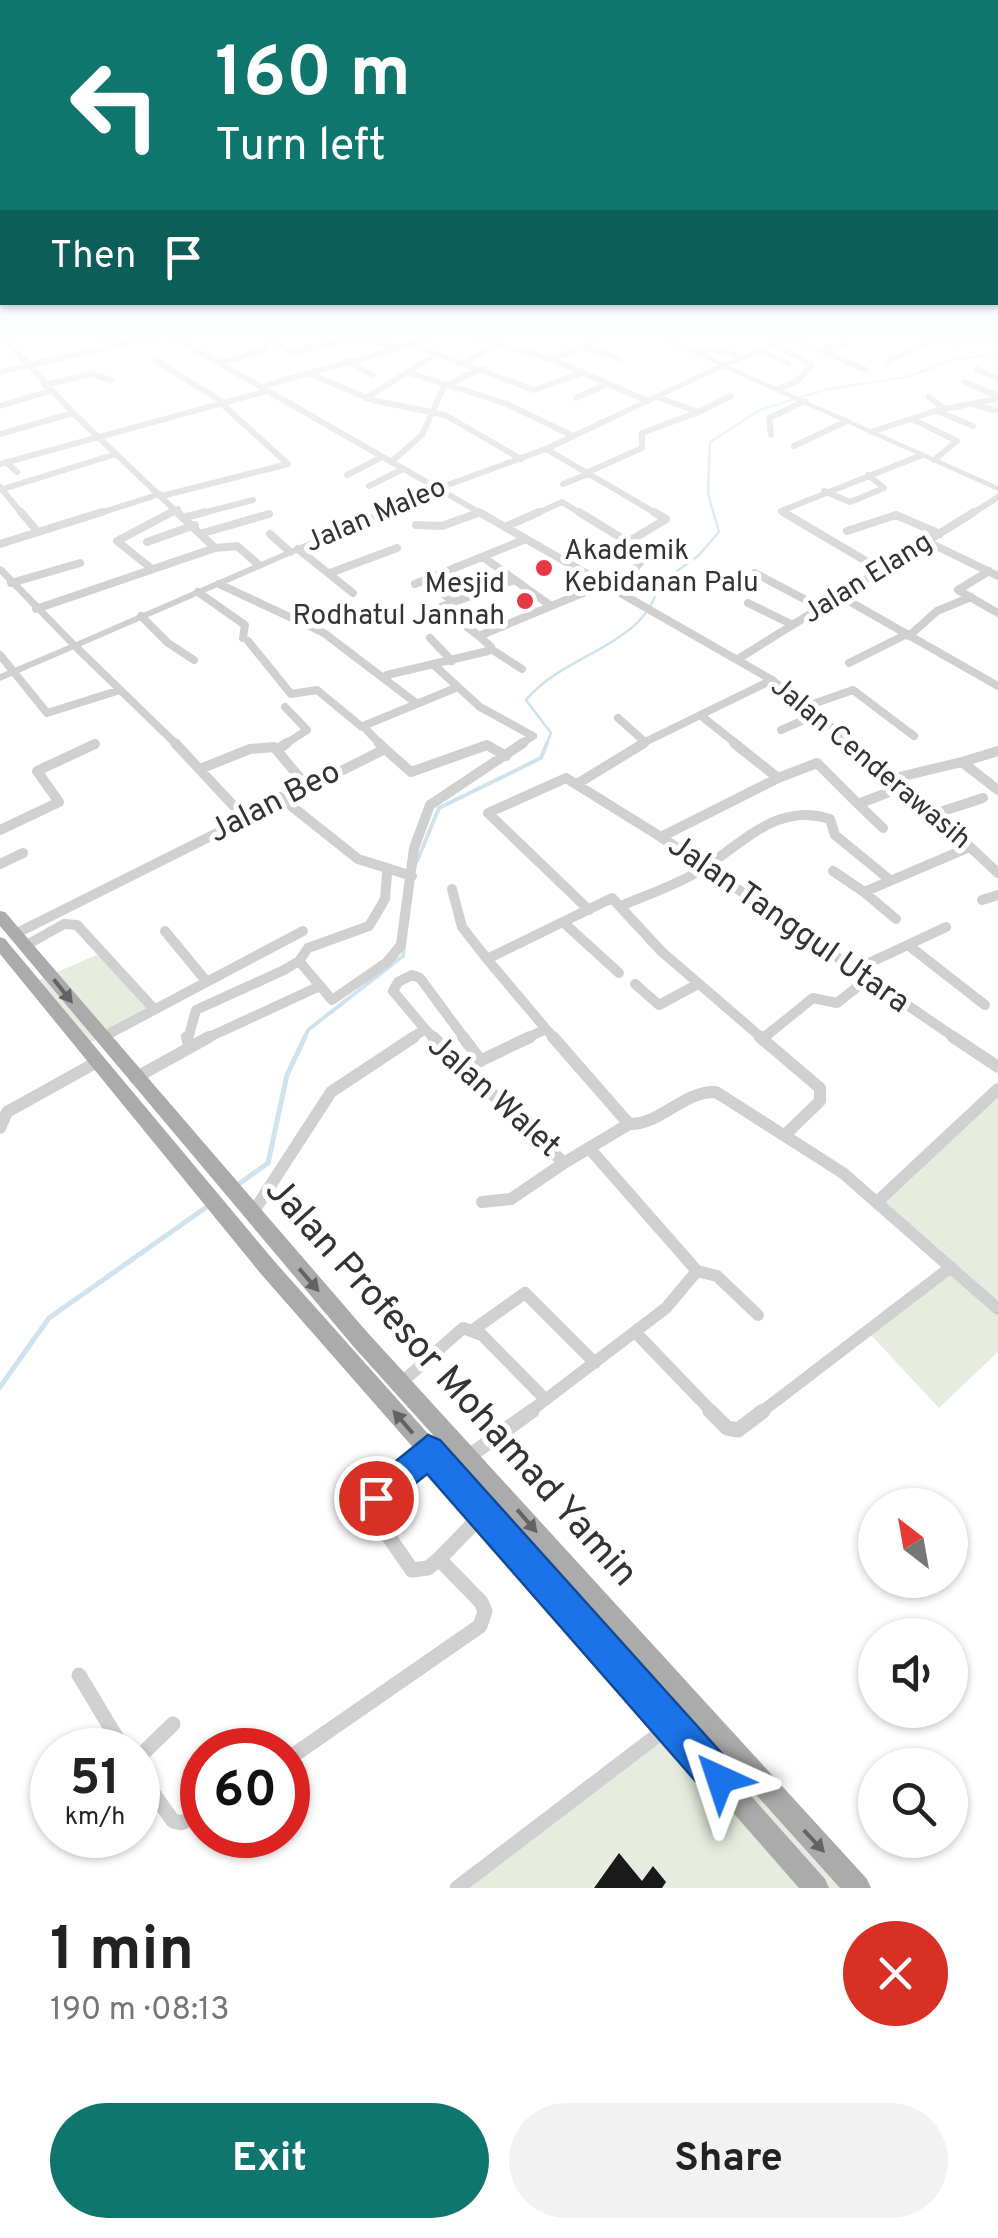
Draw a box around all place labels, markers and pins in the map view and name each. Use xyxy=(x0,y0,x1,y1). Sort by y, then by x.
place label: Akademik Kebidanan Palu xyxy=(564,534,759,602)
marker: Akademik Kebidanan Palu xyxy=(533,557,555,579)
place label: Mesjid Rodhatul Jannah xyxy=(293,567,505,635)
marker: Mesjid Rodhatul Jannah xyxy=(514,590,536,612)
pin xyxy=(334,1456,419,1541)

